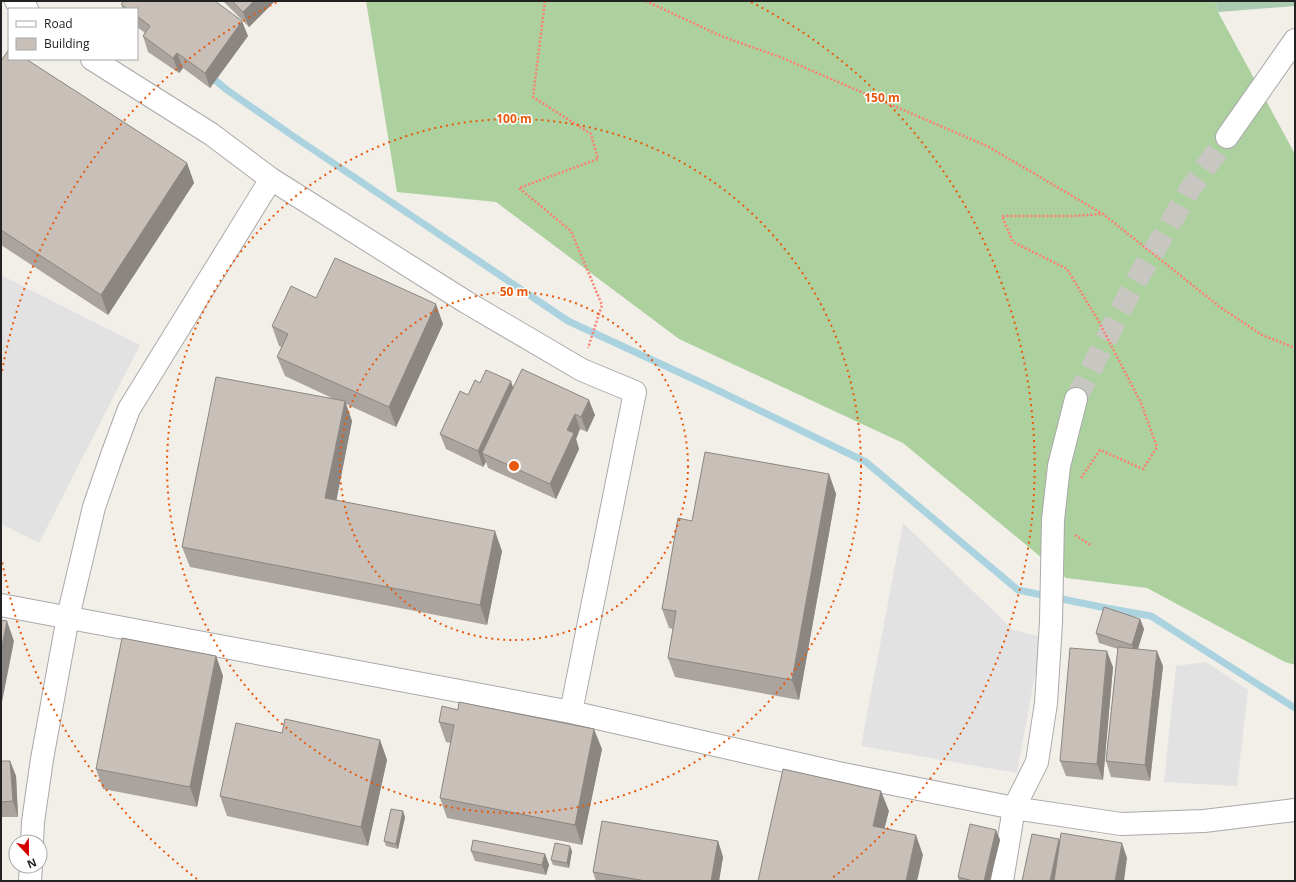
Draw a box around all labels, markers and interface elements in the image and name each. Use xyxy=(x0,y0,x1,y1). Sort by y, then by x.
legend xyxy=(8,8,138,60)
text: Road xyxy=(44,15,73,32)
text: Building xyxy=(44,35,90,52)
text: 150 m xyxy=(864,89,900,106)
text: 100 m xyxy=(496,110,532,127)
text: 50 m xyxy=(500,283,528,300)
centre of rings xyxy=(507,459,521,473)
north arrow xyxy=(8,834,48,874)
text: N xyxy=(25,855,39,872)

